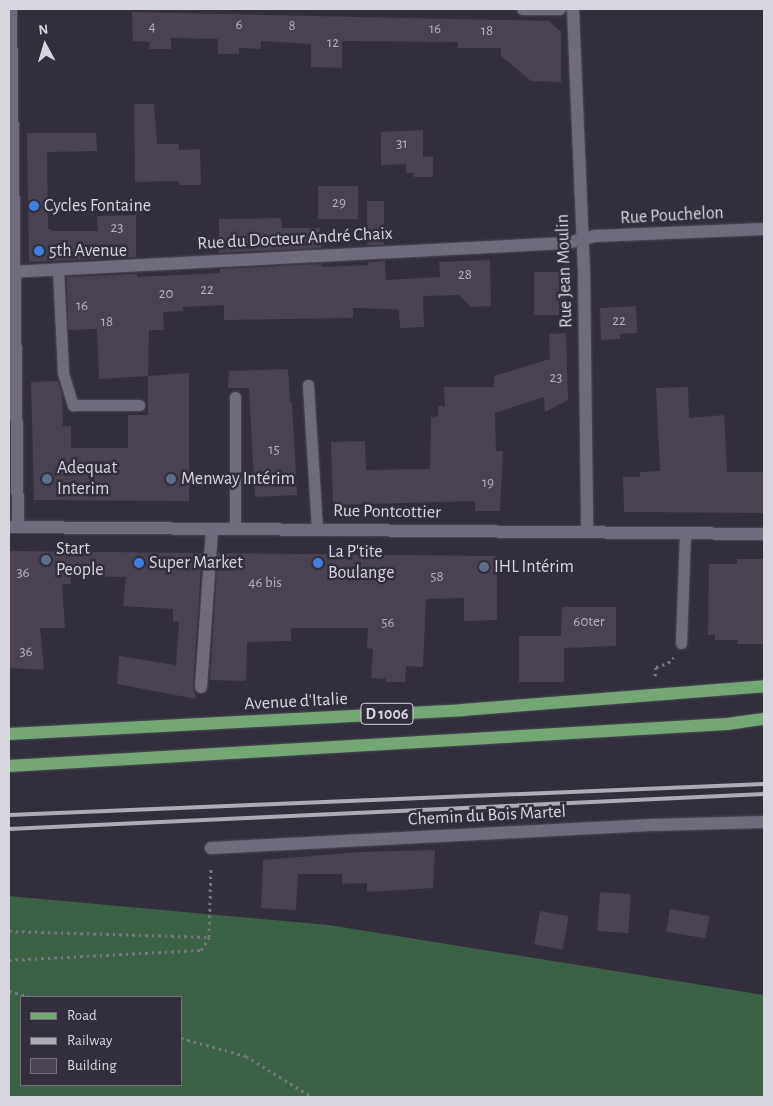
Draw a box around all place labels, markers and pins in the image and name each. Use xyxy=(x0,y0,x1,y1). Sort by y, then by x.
place label: Cycles Fontaine xyxy=(44,195,151,217)
marker: Cycles Fontaine xyxy=(28,200,40,212)
place label: 5th Avenue xyxy=(49,240,127,262)
marker: 5th Avenue xyxy=(33,245,45,257)
place label: Adequat Interim xyxy=(57,458,117,500)
place label: Menway Intérim xyxy=(181,468,295,490)
marker: Adequat Interim xyxy=(41,473,53,485)
marker: Menway Intérim xyxy=(165,473,177,485)
place label: Start People xyxy=(56,539,104,582)
place label: La P'tite Boulange xyxy=(328,542,394,584)
place label: Super Market xyxy=(149,552,243,574)
marker: Start People xyxy=(40,554,52,566)
place label: IHL Intérim xyxy=(494,556,574,578)
marker: Super Market xyxy=(133,557,145,569)
marker: La P'tite Boulange xyxy=(312,557,324,569)
marker: IHL Intérim xyxy=(478,561,490,573)

